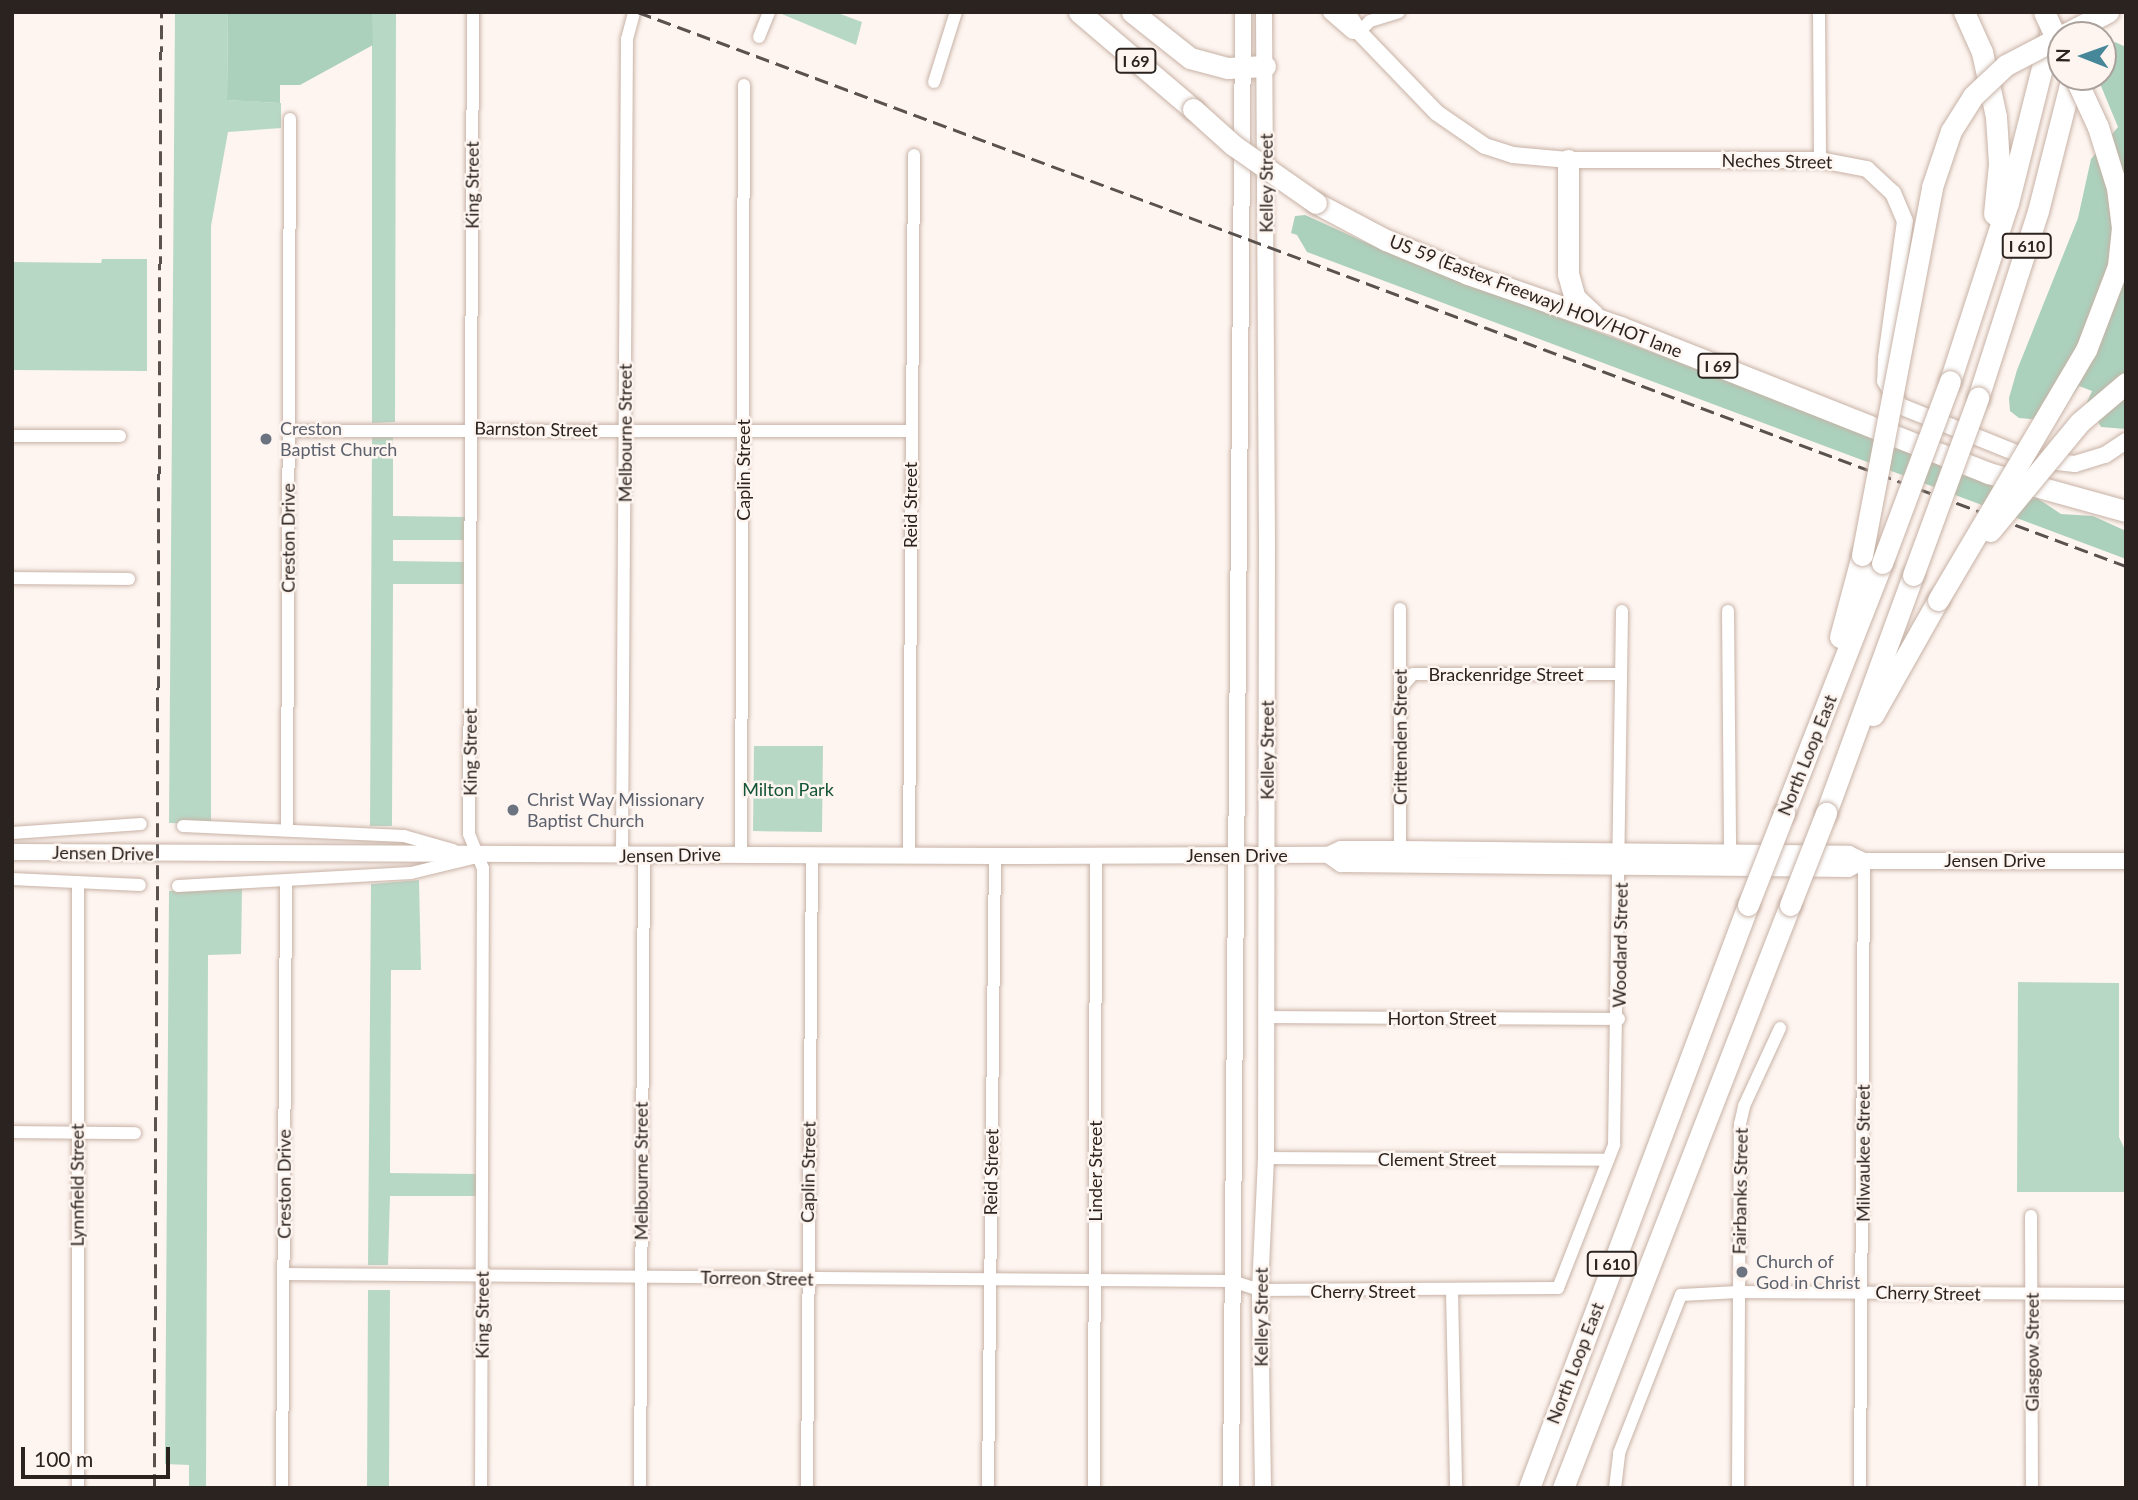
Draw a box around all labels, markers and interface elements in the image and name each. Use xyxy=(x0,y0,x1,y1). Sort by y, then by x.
north arrow xyxy=(2047,21,2117,91)
road number: I 69 xyxy=(1115,48,1157,74)
text: N xyxy=(2051,48,2074,63)
street label: Kelley Street xyxy=(1255,133,1277,233)
street label: King Street xyxy=(461,141,483,229)
street label: Neches Street xyxy=(1721,149,1833,173)
street label: US 59 (Eastex Freeway) HOV/HOT lane xyxy=(1386,230,1686,362)
road number: I 610 xyxy=(2001,234,2053,258)
road number: I 69 xyxy=(1697,354,1739,378)
street label: Melbourne Street xyxy=(614,364,636,502)
street label: Barnston Street xyxy=(474,417,598,441)
place label: Creston Baptist Church xyxy=(280,418,397,460)
street label: Caplin Street xyxy=(732,419,754,521)
marker: Creston Baptist Church xyxy=(258,431,274,447)
street label: Reid Street xyxy=(899,462,921,548)
street label: Creston Drive xyxy=(277,483,299,593)
street label: Brackenridge Street xyxy=(1428,663,1584,685)
street label: Crittenden Street xyxy=(1389,669,1411,805)
street label: North Loop East xyxy=(1773,691,1841,819)
street label: Kelley Street xyxy=(1256,700,1278,800)
street label: King Street xyxy=(459,708,481,796)
park label: Milton Park xyxy=(742,778,834,800)
place label: Christ Way Missionary Baptist Church xyxy=(527,789,705,832)
marker: Christ Way Missionary Baptist Church xyxy=(505,802,521,818)
street label: Jensen Drive xyxy=(52,841,154,865)
street label: Jensen Drive xyxy=(619,843,721,867)
street label: Jensen Drive xyxy=(1186,844,1288,866)
street label: Jensen Drive xyxy=(1944,849,2046,871)
street label: Woodard Street xyxy=(1608,882,1632,1008)
street label: Horton Street xyxy=(1388,1007,1496,1029)
street label: Milwaukee Street xyxy=(1852,1084,1874,1222)
street label: Melbourne Street xyxy=(630,1102,652,1240)
street label: Linder Street xyxy=(1084,1120,1106,1222)
street label: Caplin Street xyxy=(796,1121,820,1223)
street label: Lynnfield Street xyxy=(66,1124,88,1246)
street label: Fairbanks Street xyxy=(1728,1127,1752,1255)
street label: Creston Drive xyxy=(273,1129,295,1239)
street label: Reid Street xyxy=(979,1129,1003,1215)
street label: Clement Street xyxy=(1378,1148,1496,1170)
place label: Church of God in Christ xyxy=(1756,1251,1860,1294)
road number: I 610 xyxy=(1586,1252,1638,1276)
marker: Church of God in Christ xyxy=(1734,1264,1750,1280)
street label: Torreon Street xyxy=(700,1266,814,1290)
street label: Kelley Street xyxy=(1250,1267,1272,1367)
street label: King Street xyxy=(471,1271,493,1359)
street label: Cherry Street xyxy=(1310,1280,1416,1302)
street label: Cherry Street xyxy=(1875,1281,1981,1305)
street label: Glasgow Street xyxy=(2021,1292,2043,1412)
street label: North Loop East xyxy=(1542,1299,1608,1427)
scale bar xyxy=(24,1434,173,1478)
text: 100 m xyxy=(34,1446,93,1471)

